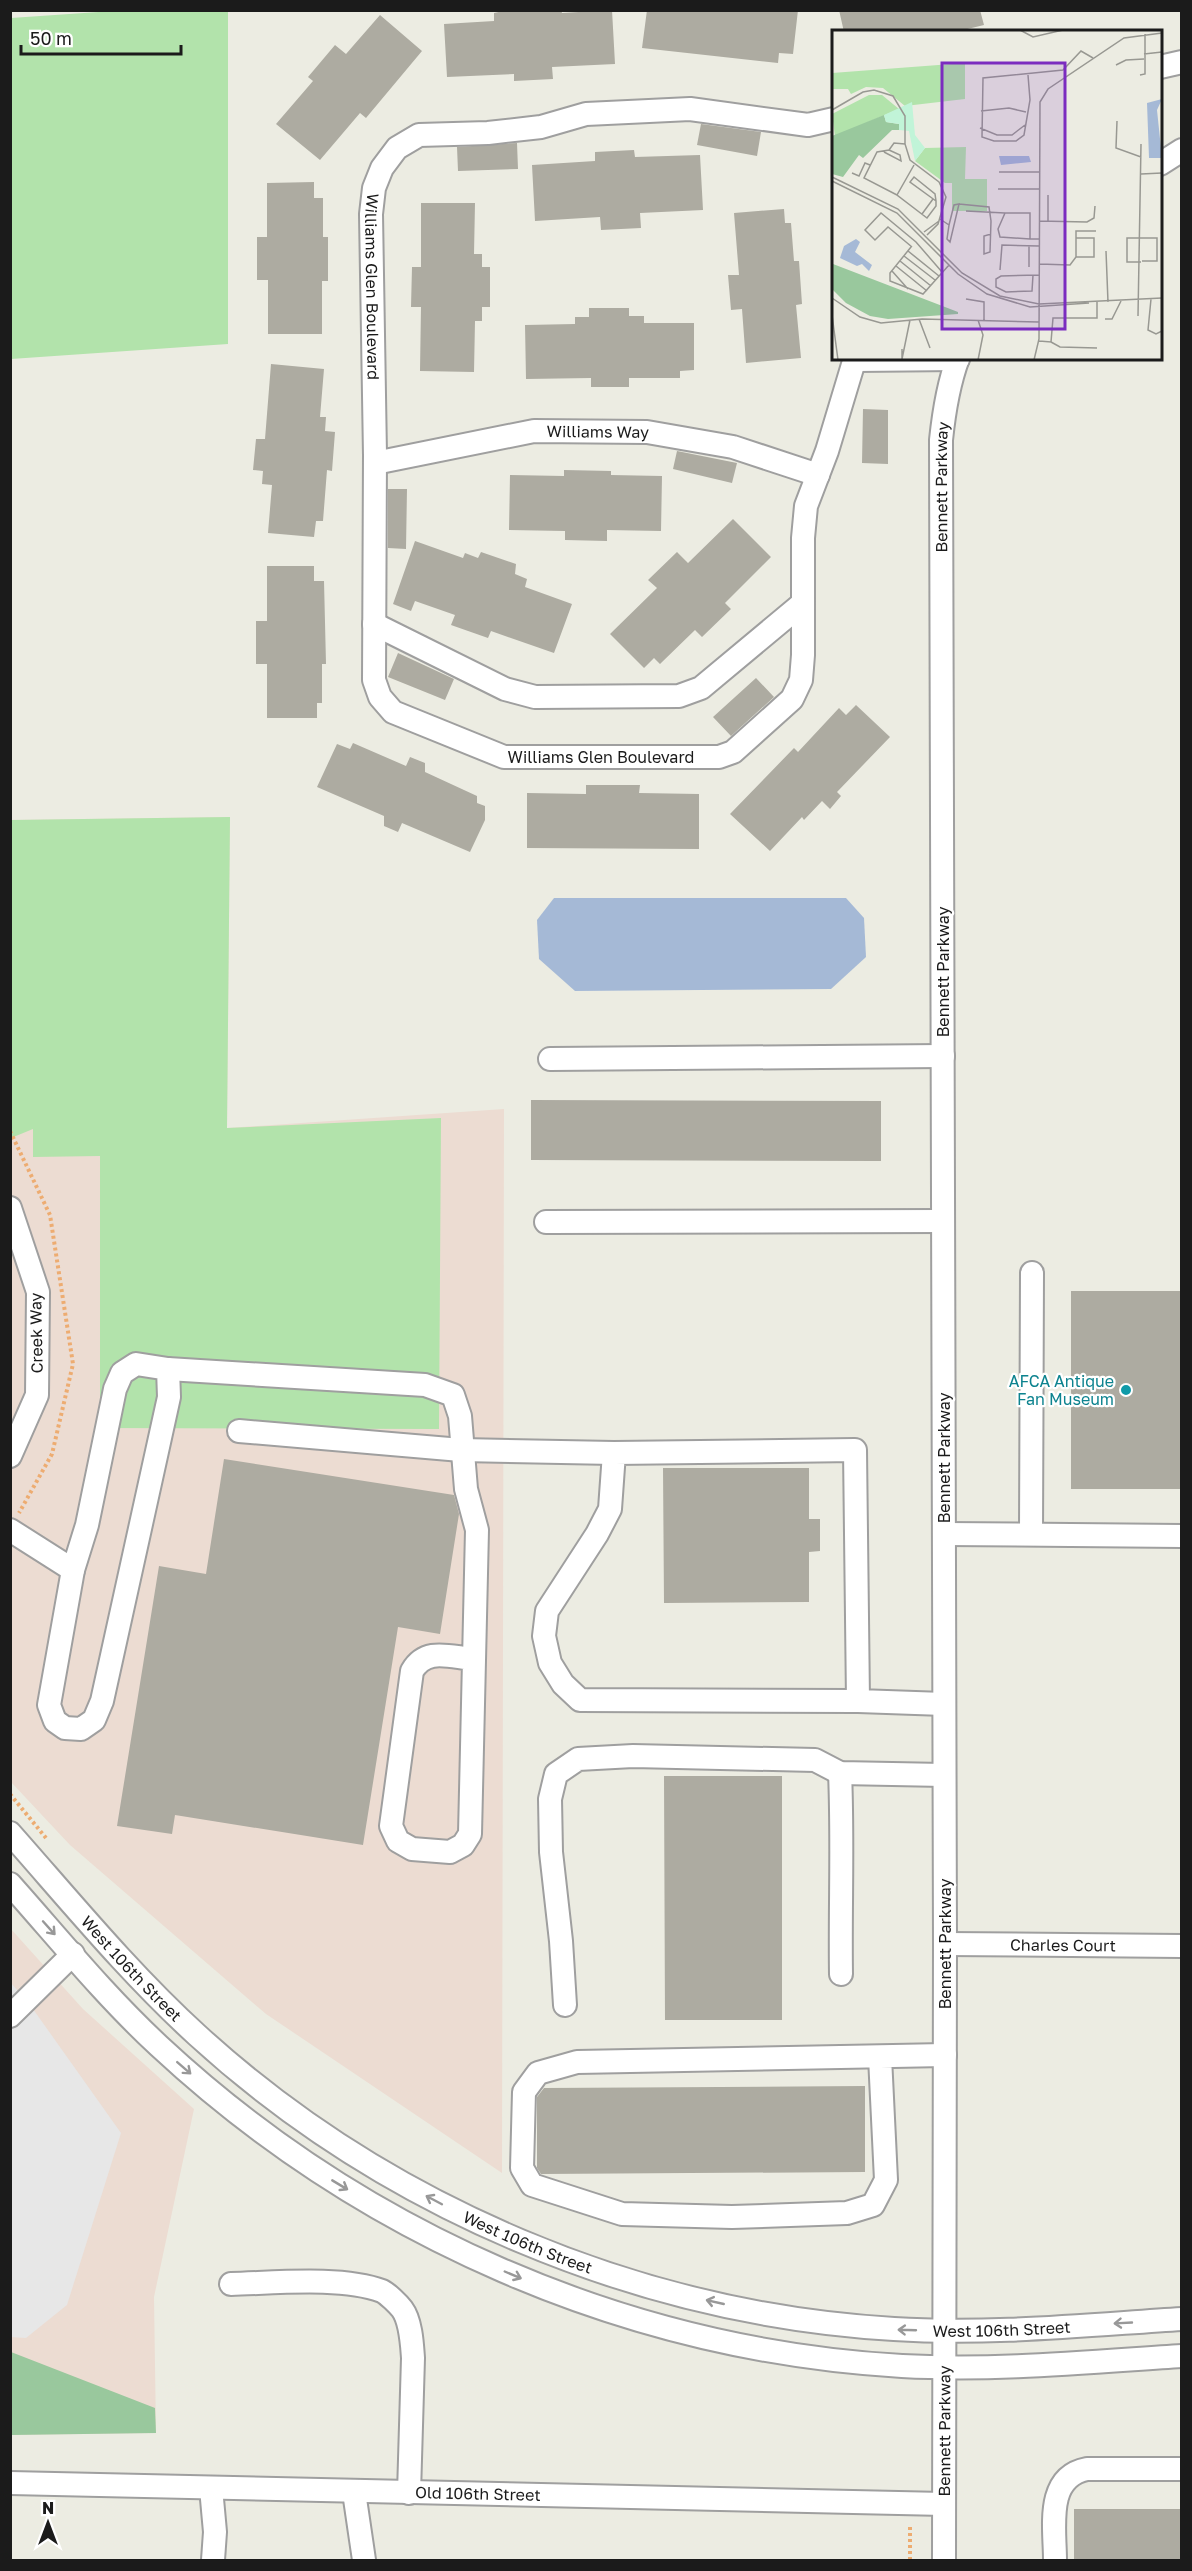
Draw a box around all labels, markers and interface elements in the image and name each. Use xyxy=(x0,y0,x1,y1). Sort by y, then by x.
scale bar xyxy=(21,18,182,56)
text: 50 m xyxy=(30,27,72,49)
inset map xyxy=(832,30,1162,360)
street label: Williams Glen Boulevard xyxy=(361,192,384,380)
street label: Bennett Parkway xyxy=(931,420,953,552)
street label: Williams Way xyxy=(547,421,649,442)
street label: Williams Glen Boulevard xyxy=(508,747,694,767)
street label: Bennett Parkway xyxy=(933,907,953,1037)
street label: Creek Way xyxy=(25,1292,47,1374)
place label: AFCA Antique Fan Museum xyxy=(1009,1371,1114,1409)
marker: AFCA Antique Fan Museum xyxy=(1119,1383,1133,1397)
street label: Bennett Parkway xyxy=(934,1393,954,1523)
street label: Bennett Parkway xyxy=(935,1879,955,2009)
street label: West 106th Street xyxy=(77,1911,186,2026)
one-way arrow xyxy=(42,1920,56,1935)
street label: Charles Court xyxy=(1010,1935,1116,1955)
one-way arrow xyxy=(176,2061,191,2075)
one-way arrow xyxy=(331,2179,348,2191)
one-way arrow xyxy=(425,2194,443,2205)
street label: West 106th Street xyxy=(460,2206,595,2278)
one-way arrow xyxy=(503,2270,521,2281)
one-way arrow xyxy=(705,2296,724,2308)
street label: West 106th Street xyxy=(933,2317,1071,2341)
one-way arrow xyxy=(1114,2317,1134,2328)
one-way arrow xyxy=(898,2324,918,2335)
street label: Bennett Parkway xyxy=(934,2366,954,2496)
street label: Old 106th Street xyxy=(415,2482,541,2505)
north arrow xyxy=(18,2493,78,2553)
text: N xyxy=(42,2498,54,2518)

